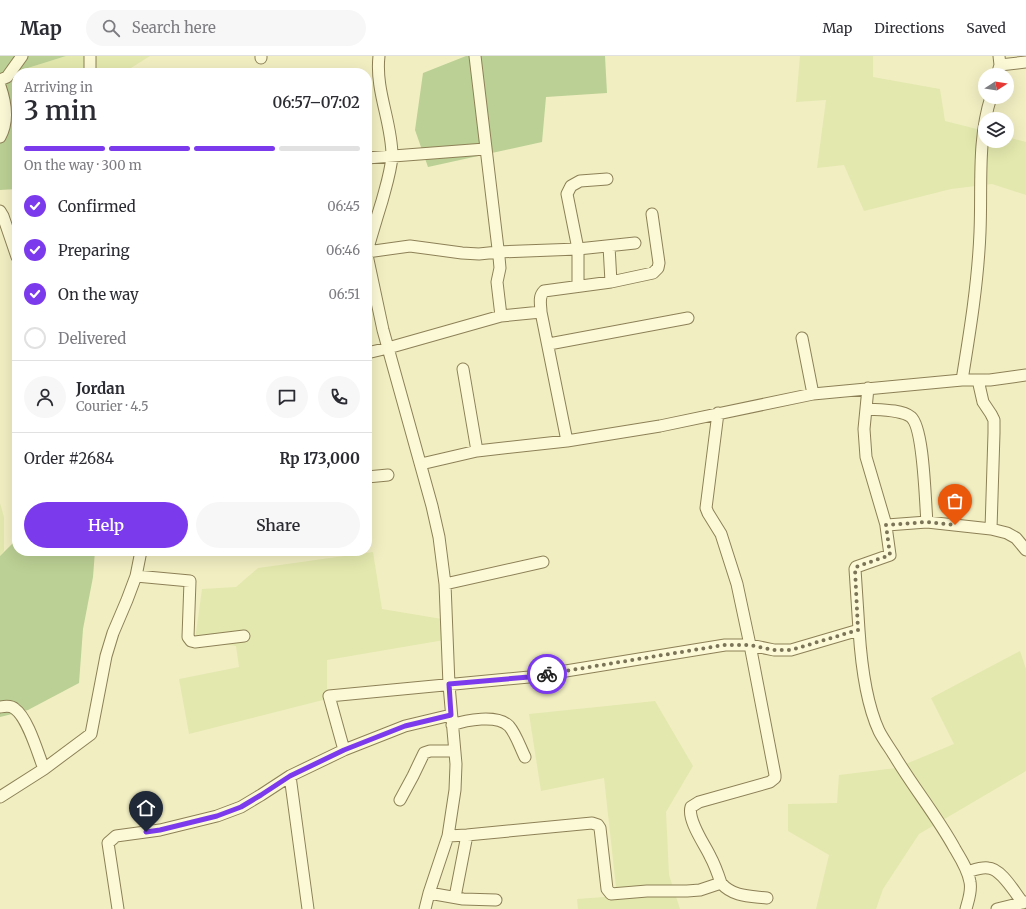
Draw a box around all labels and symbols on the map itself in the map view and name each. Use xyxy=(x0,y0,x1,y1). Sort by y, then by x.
north arrow xyxy=(978,68,1014,104)
pin xyxy=(938,484,972,525)
courier xyxy=(527,654,567,694)
pin xyxy=(129,791,163,832)

